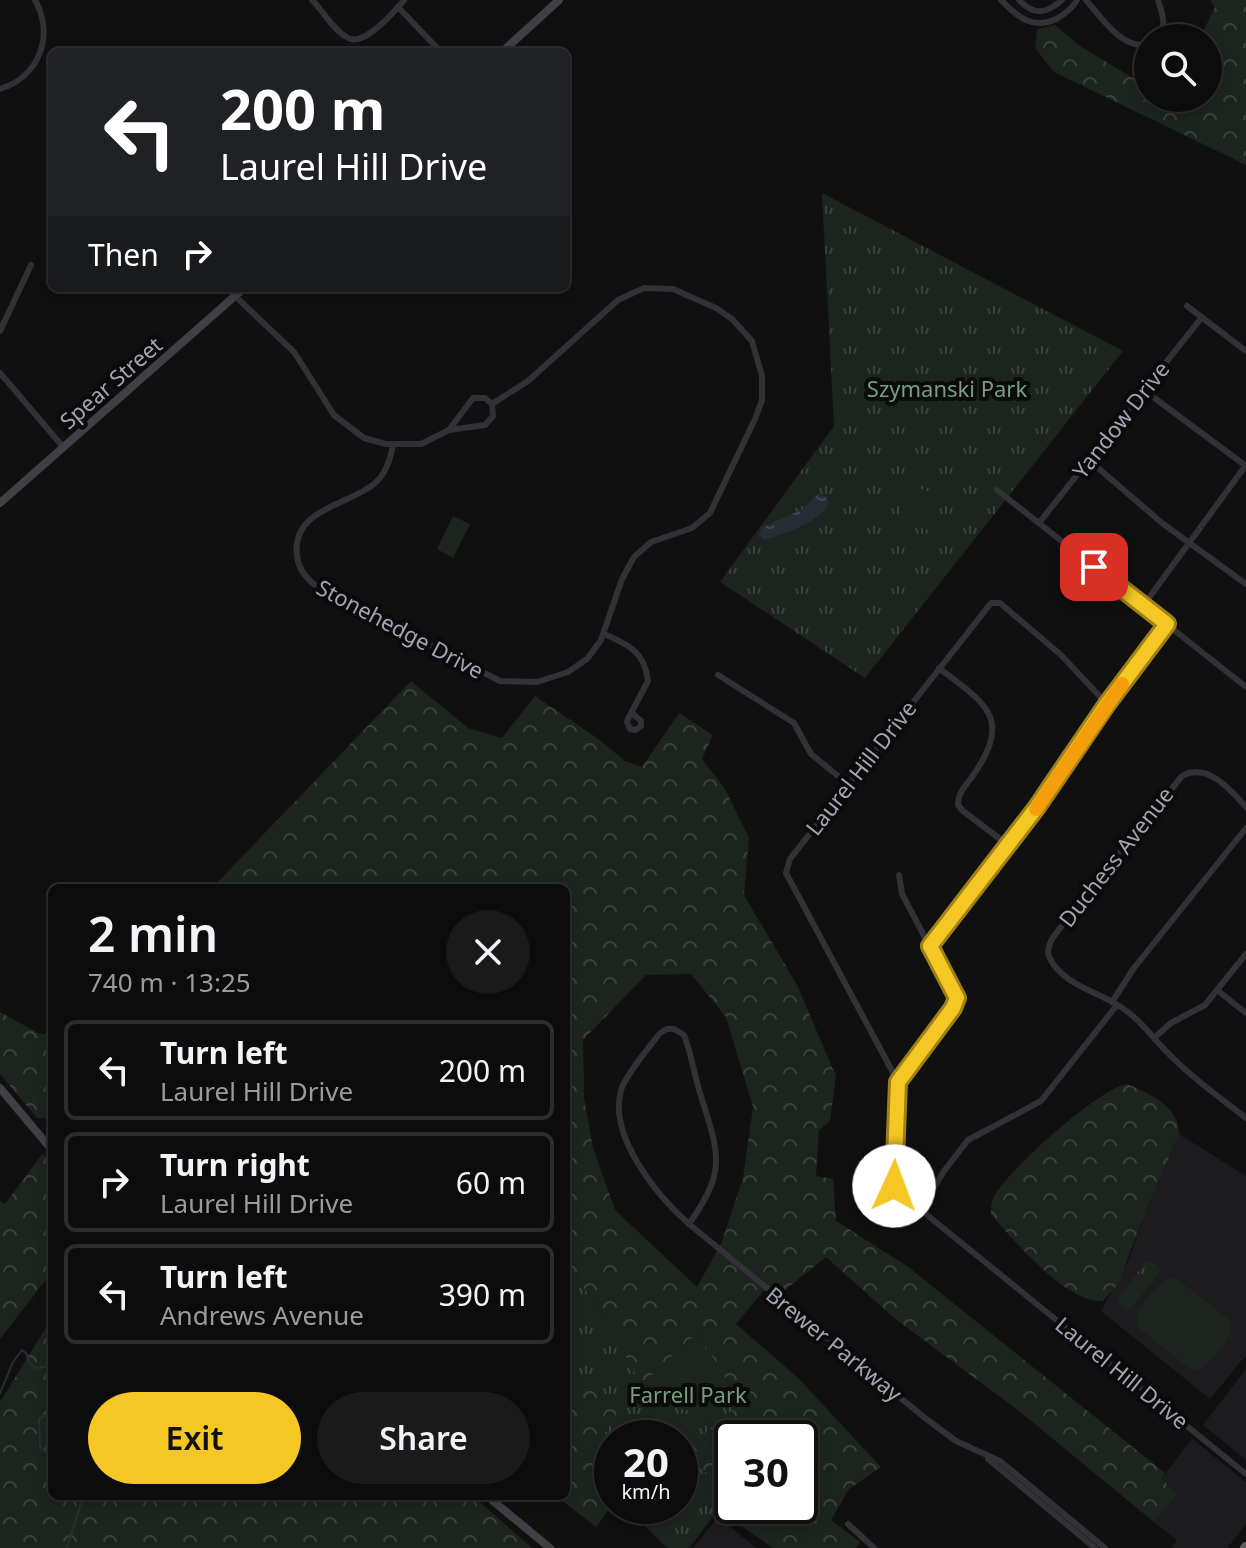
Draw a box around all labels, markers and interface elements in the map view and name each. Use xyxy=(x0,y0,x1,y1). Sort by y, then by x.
map controls xyxy=(1134,24,1222,112)
button: search xyxy=(1134,24,1222,112)
text: 200 m xyxy=(220,70,385,146)
icon: left xyxy=(88,80,192,184)
text: Laurel Hill Drive xyxy=(220,142,487,191)
icon: right xyxy=(175,232,219,276)
text: Then xyxy=(88,234,159,275)
street label: Spear Street xyxy=(53,329,168,435)
street label: Yandow Drive xyxy=(1065,355,1175,484)
park label: Szymanski Park xyxy=(867,373,1027,403)
pin xyxy=(1060,533,1128,601)
icon: arrive xyxy=(1072,545,1116,589)
street label: Stonehedge Drive xyxy=(312,571,489,685)
street label: Laurel Hill Drive xyxy=(798,694,922,841)
street label: Duchess Avenue xyxy=(1051,780,1179,933)
text: 2 min xyxy=(88,901,218,966)
button: close xyxy=(446,910,530,994)
text: 740 m · 13:25 xyxy=(88,964,251,1000)
text: Turn left xyxy=(160,1032,288,1073)
icon: left xyxy=(92,1048,136,1092)
text: 200 m xyxy=(439,1050,526,1091)
text: Laurel Hill Drive xyxy=(160,1073,353,1109)
text: Turn right xyxy=(160,1144,310,1185)
position arrow xyxy=(852,1144,936,1228)
icon: right xyxy=(92,1160,136,1204)
text: 60 m xyxy=(456,1162,526,1203)
text: Laurel Hill Drive xyxy=(160,1185,353,1221)
text: Turn left xyxy=(160,1256,288,1297)
icon: left xyxy=(92,1272,136,1316)
text: 390 m xyxy=(439,1274,526,1315)
street label: Brewer Parkway xyxy=(760,1279,909,1408)
text: Andrews Avenue xyxy=(160,1297,364,1333)
street label: Laurel Hill Drive xyxy=(1050,1309,1196,1435)
park label: Farrell Park xyxy=(629,1379,747,1409)
button: Exit xyxy=(88,1392,301,1484)
button: Share xyxy=(317,1392,530,1484)
speed limit sign: 30 xyxy=(714,1420,818,1524)
text: 20 xyxy=(623,1434,669,1489)
text: km/h xyxy=(621,1478,671,1505)

